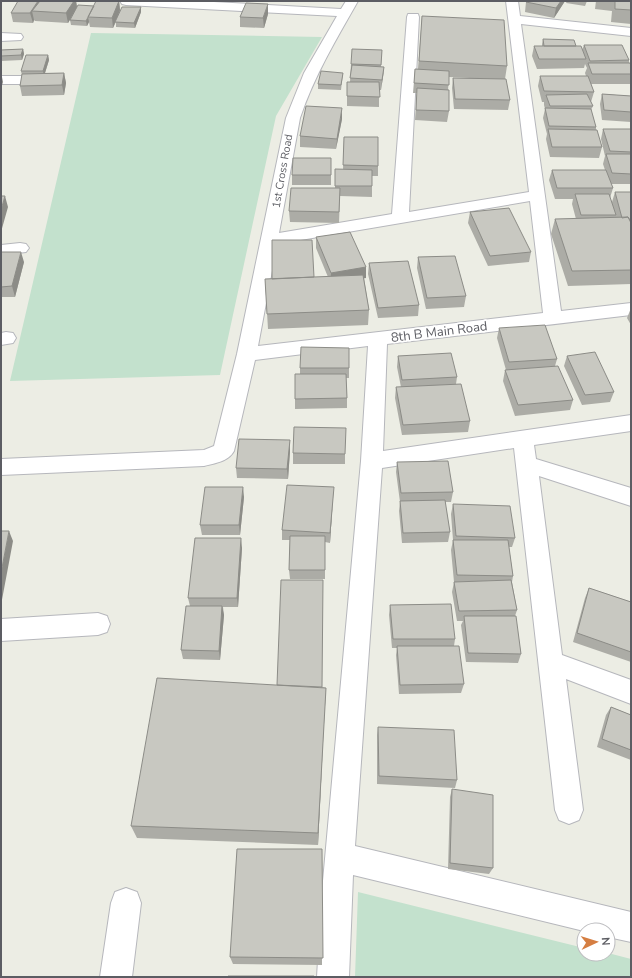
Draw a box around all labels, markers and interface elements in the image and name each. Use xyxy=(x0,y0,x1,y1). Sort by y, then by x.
street label: 1st Cross Road xyxy=(269,133,296,209)
street label: 8th B Main Road xyxy=(390,317,488,347)
north arrow xyxy=(576,922,616,962)
text: N xyxy=(598,937,613,946)

